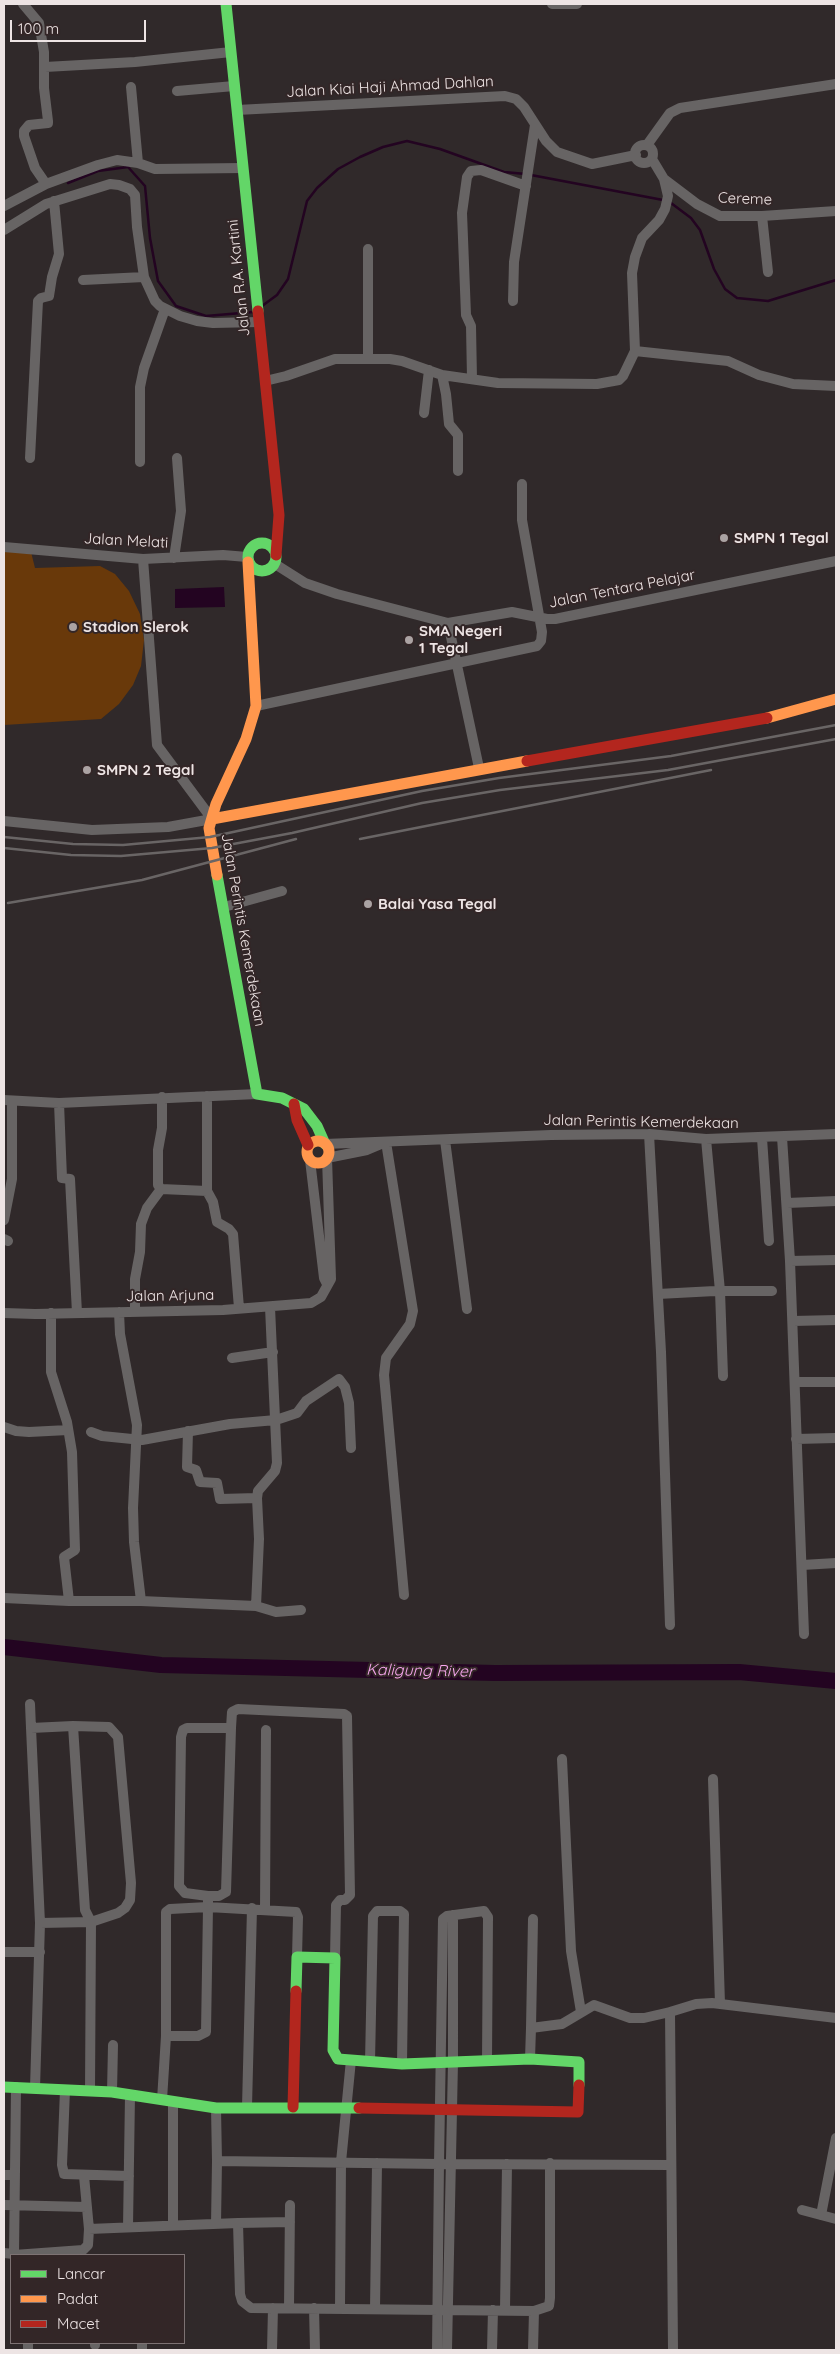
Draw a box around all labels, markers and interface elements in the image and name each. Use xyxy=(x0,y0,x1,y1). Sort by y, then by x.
scale bar xyxy=(12,10,149,42)
text: 100 m xyxy=(18,19,59,38)
street label: Jalan Kiai Haji Ahmad Dahlan xyxy=(286,73,494,101)
street label: Cereme xyxy=(718,189,772,209)
street label: Jalan R.A. Kartini xyxy=(224,219,254,337)
place label: SMPN 1 Tegal xyxy=(734,529,829,547)
street label: Jalan Melati xyxy=(83,530,169,552)
marker: SMPN 1 Tegal xyxy=(718,532,730,544)
street label: Jalan Tentara Pelajar xyxy=(547,566,697,612)
place label: Stadion Slerok xyxy=(83,618,189,636)
marker: Stadion Slerok xyxy=(67,621,79,633)
place label: SMA Negeri 1 Tegal xyxy=(419,622,502,657)
marker: SMA Negeri 1 Tegal xyxy=(403,634,415,646)
place label: SMPN 2 Tegal xyxy=(97,761,195,779)
marker: SMPN 2 Tegal xyxy=(81,764,93,776)
street label: Jalan Perintis Kemerdekaan xyxy=(217,832,269,1028)
place label: Balai Yasa Tegal xyxy=(378,895,497,913)
marker: Balai Yasa Tegal xyxy=(362,898,374,910)
street label: Jalan Perintis Kemerdekaan xyxy=(543,1111,739,1133)
street label: Jalan Arjuna xyxy=(126,1286,214,1306)
water label: Kaligung River xyxy=(366,1660,474,1682)
legend xyxy=(10,2254,185,2344)
text: Lancar xyxy=(57,2264,105,2283)
text: Padat xyxy=(57,2289,98,2308)
text: Macet xyxy=(57,2314,100,2333)

